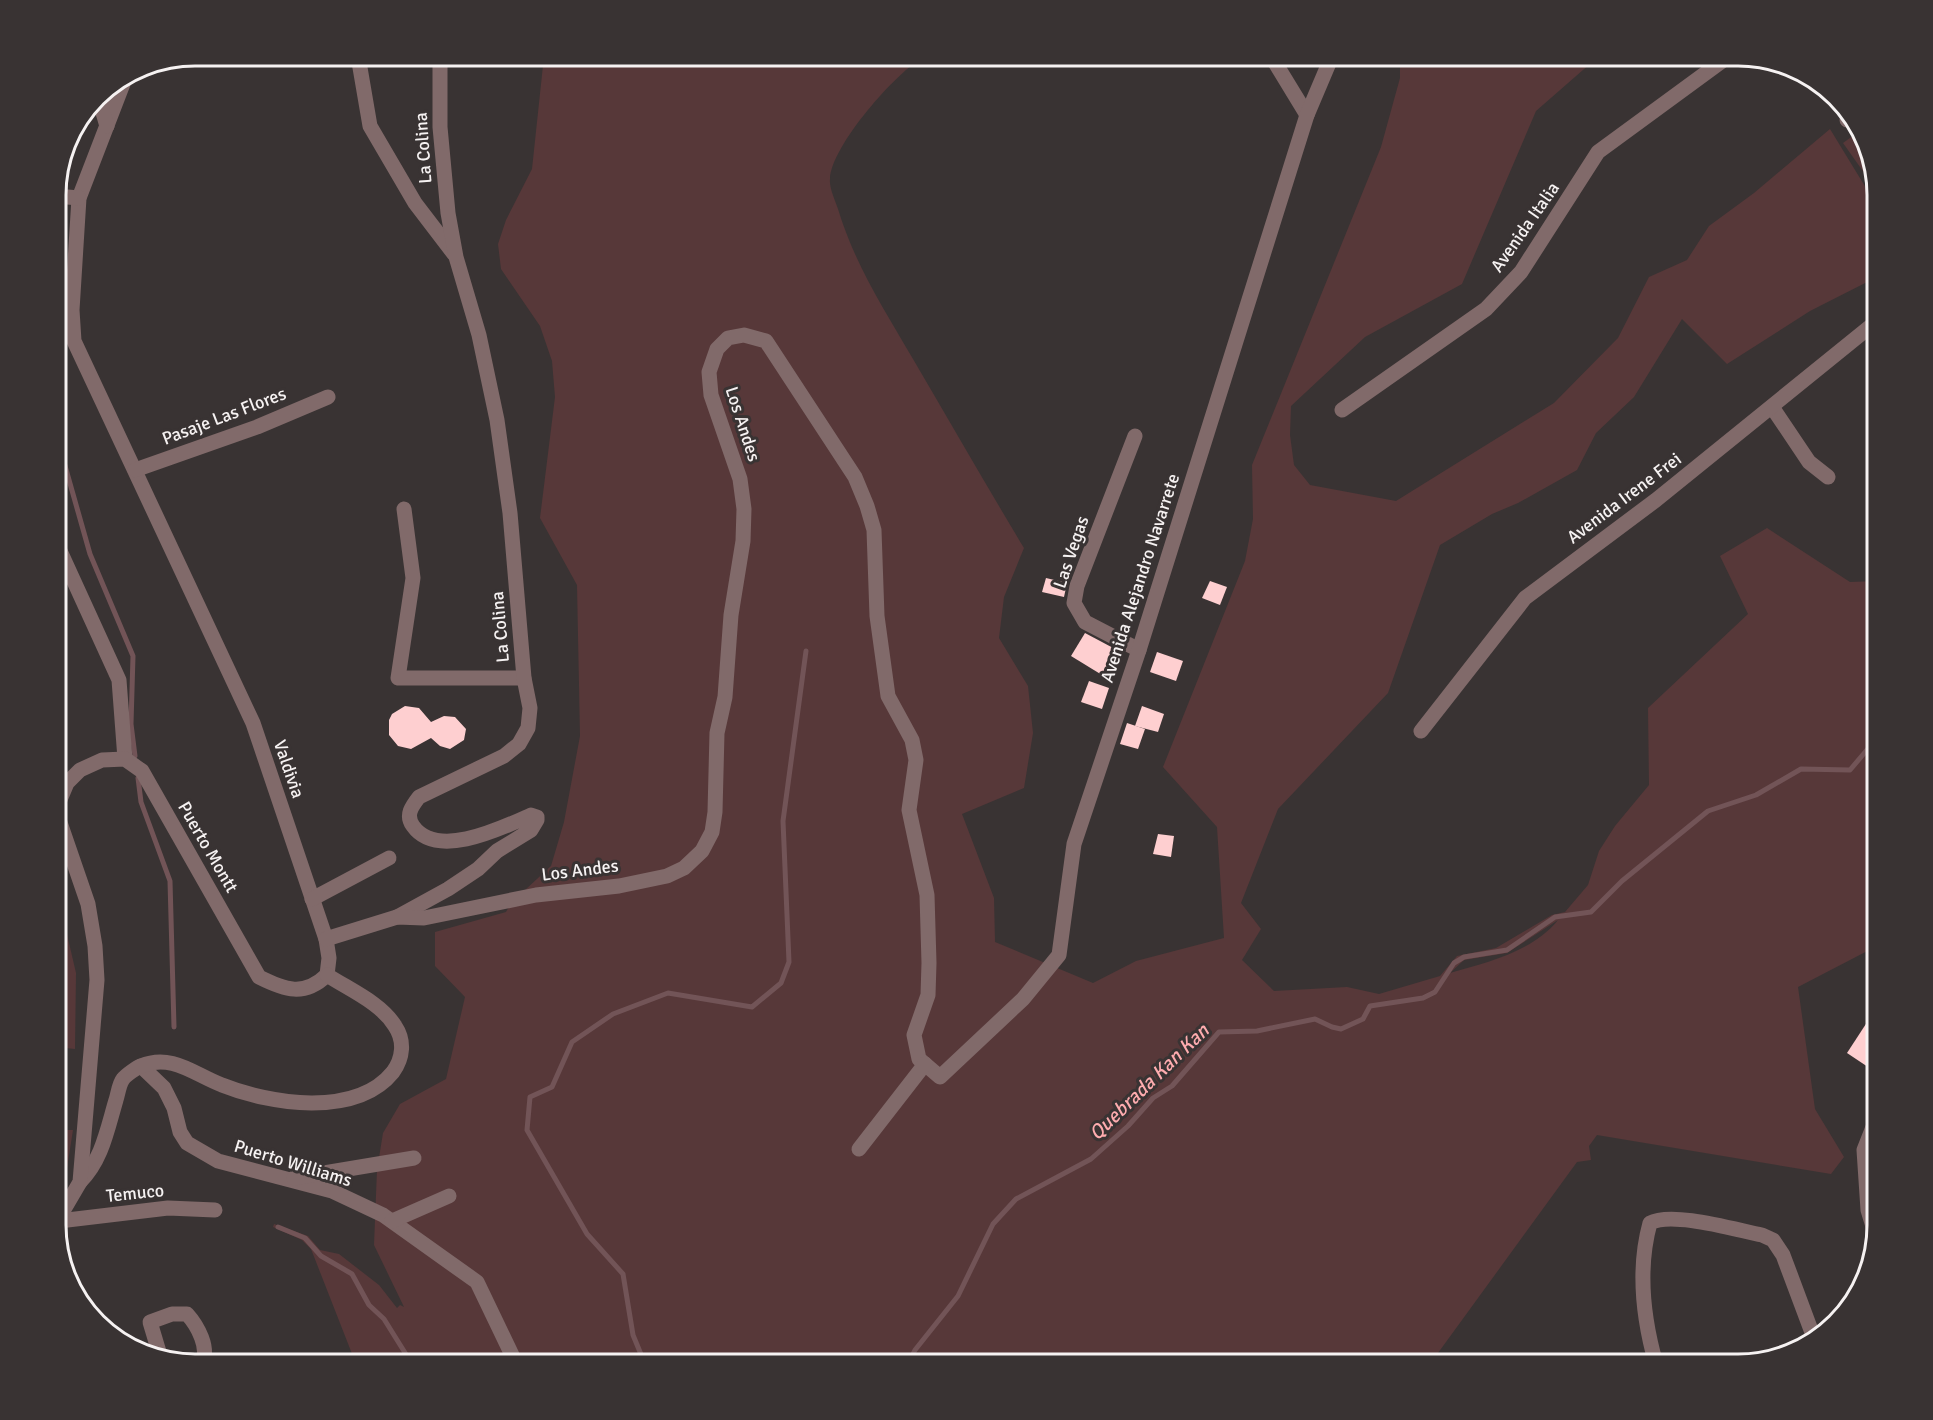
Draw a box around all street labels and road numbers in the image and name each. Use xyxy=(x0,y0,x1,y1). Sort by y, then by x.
street label: La Colina xyxy=(410,112,436,184)
street label: Avenida Italia xyxy=(1486,178,1564,276)
street label: Pasaje Las Flores xyxy=(159,382,289,450)
street label: Los Andes xyxy=(721,384,765,464)
street label: Avenida Irene Frei xyxy=(1562,448,1686,548)
street label: Avenida Alejandro Navarrete xyxy=(1096,471,1184,685)
street label: Las Vegas xyxy=(1048,513,1094,591)
street label: La Colina xyxy=(486,590,514,664)
street label: Valdivia xyxy=(269,737,309,801)
street label: Puerto Montt xyxy=(173,798,243,896)
street label: Los Andes xyxy=(540,854,620,886)
street label: Puerto Williams xyxy=(231,1135,355,1191)
street label: Temuco xyxy=(105,1179,165,1207)

